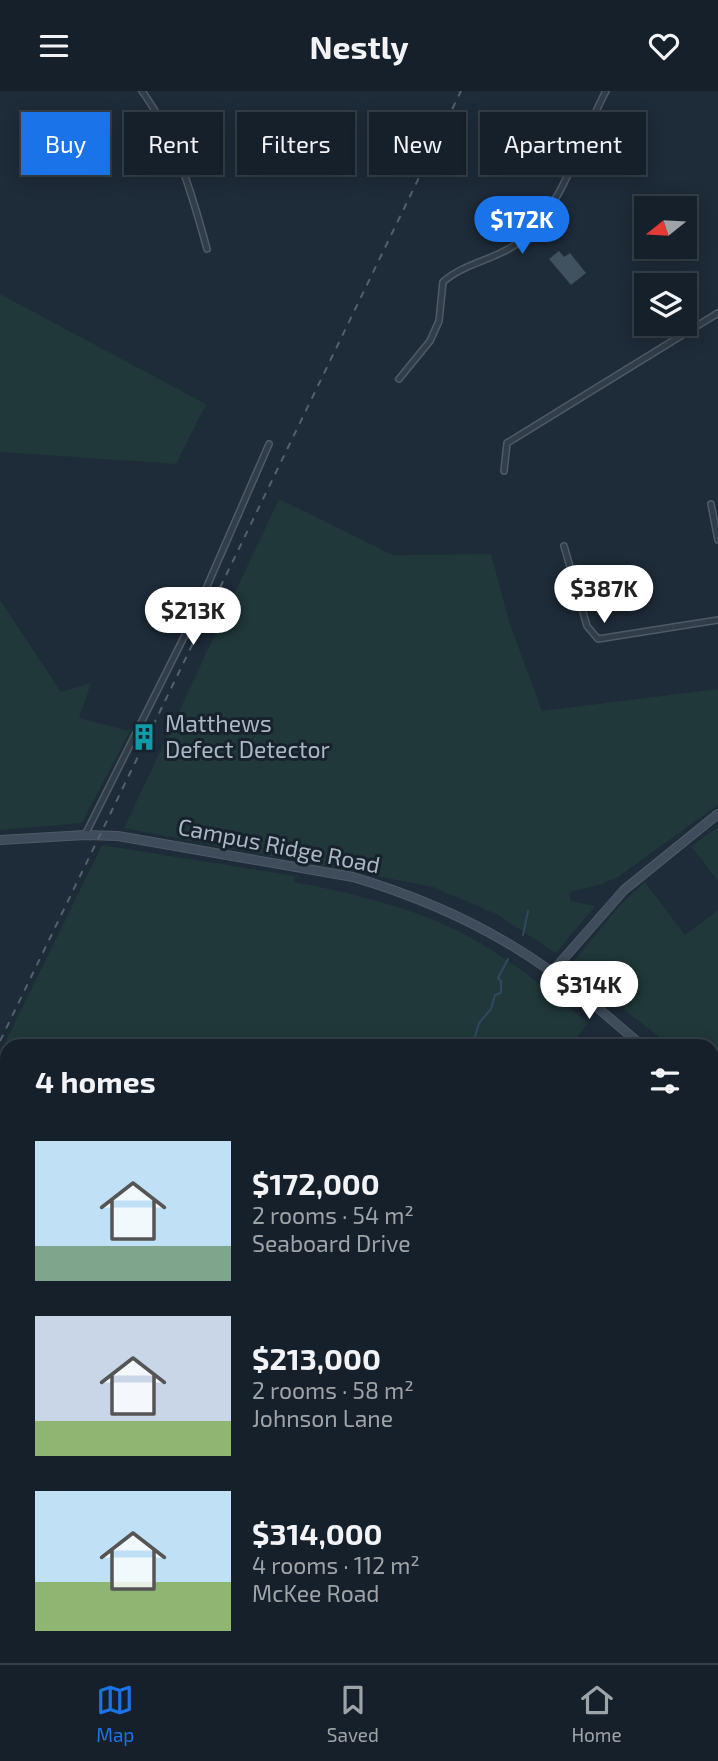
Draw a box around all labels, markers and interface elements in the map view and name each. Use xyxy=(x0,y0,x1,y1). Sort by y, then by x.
icon: menu xyxy=(35,27,73,65)
text: Nestly xyxy=(309,27,409,65)
icon: heart xyxy=(645,27,683,65)
chip: Buy xyxy=(21,112,110,175)
chip: Rent xyxy=(124,112,223,175)
chip: Filters xyxy=(237,112,355,175)
chip: New xyxy=(369,112,466,175)
chip: Apartment xyxy=(480,112,646,175)
north arrow xyxy=(634,196,696,259)
map controls xyxy=(634,196,697,336)
pin: $172K xyxy=(473,197,571,256)
text: $172K xyxy=(490,205,554,233)
button: layers xyxy=(634,273,697,336)
pin: $387K xyxy=(555,566,653,625)
text: $387K xyxy=(570,574,638,602)
pin: $213K xyxy=(144,587,242,647)
text: $213K xyxy=(161,596,225,624)
place label: Matthews Defect Detector xyxy=(165,709,330,763)
building icon: Matthews Defect Detector xyxy=(129,722,159,752)
street label: Campus Ridge Road xyxy=(176,812,383,878)
pin: $314K xyxy=(540,961,638,1021)
text: $314K xyxy=(556,970,622,998)
icon: filters xyxy=(646,1062,684,1100)
text: 4 homes xyxy=(35,1063,156,1099)
text: $172,000 xyxy=(252,1165,380,1201)
icon: home xyxy=(91,1169,175,1253)
text: 2 rooms · 54 m² xyxy=(252,1201,414,1229)
text: Seaboard Drive xyxy=(252,1229,411,1257)
text: $213,000 xyxy=(252,1340,381,1376)
icon: home xyxy=(91,1344,175,1428)
text: 2 rooms · 58 m² xyxy=(252,1376,414,1404)
text: Johnson Lane xyxy=(252,1404,393,1432)
text: $314,000 xyxy=(252,1515,383,1551)
icon: home xyxy=(91,1519,175,1603)
text: 4 rooms · 112 m² xyxy=(252,1551,420,1579)
text: McKee Road xyxy=(252,1579,380,1607)
tab: Map xyxy=(96,1681,134,1746)
tab: Saved xyxy=(327,1681,379,1746)
tab: Home xyxy=(571,1681,622,1746)

